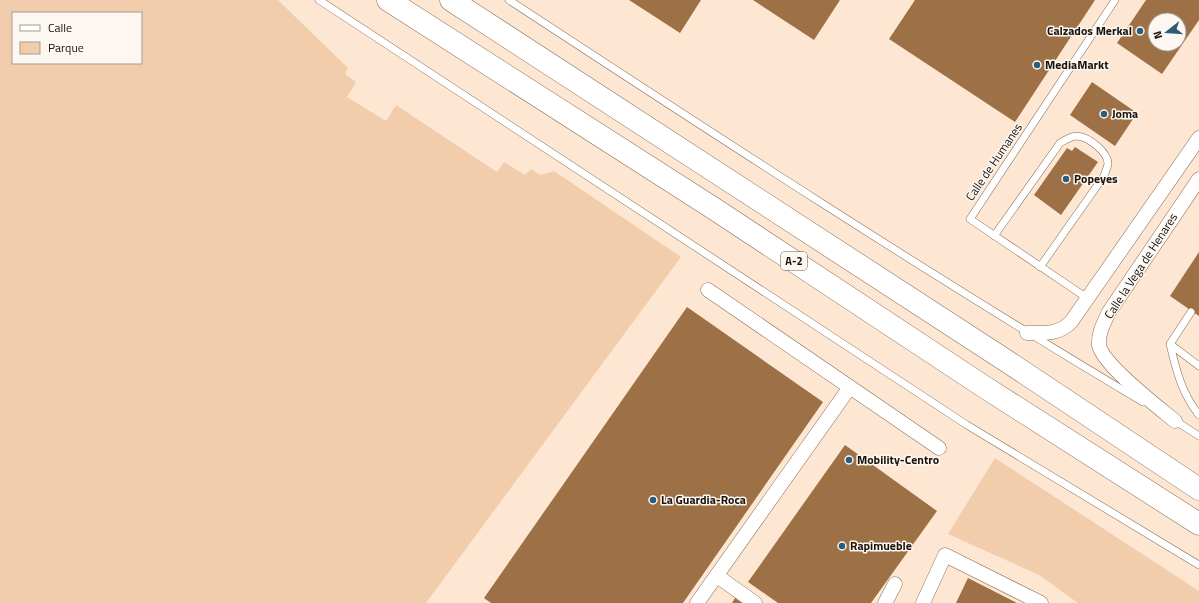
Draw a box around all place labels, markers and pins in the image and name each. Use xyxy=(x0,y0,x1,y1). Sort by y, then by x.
place label: Calzados Merkal xyxy=(1047,21,1132,40)
marker: Calzados Merkal xyxy=(1135,26,1145,36)
place label: MediaMarkt xyxy=(1045,55,1109,74)
marker: MediaMarkt xyxy=(1032,60,1042,70)
place label: Joma xyxy=(1112,104,1138,123)
marker: Joma xyxy=(1099,109,1109,119)
place label: Popeyes xyxy=(1074,169,1118,188)
marker: Popeyes xyxy=(1061,174,1071,184)
place label: Mobility-Centro xyxy=(857,450,939,469)
marker: Mobility-Centro xyxy=(844,455,854,465)
place label: La Guardia-Roca xyxy=(661,490,746,509)
marker: La Guardia-Roca xyxy=(648,495,658,505)
place label: Rapimueble xyxy=(850,536,912,555)
marker: Rapimueble xyxy=(837,541,847,551)

